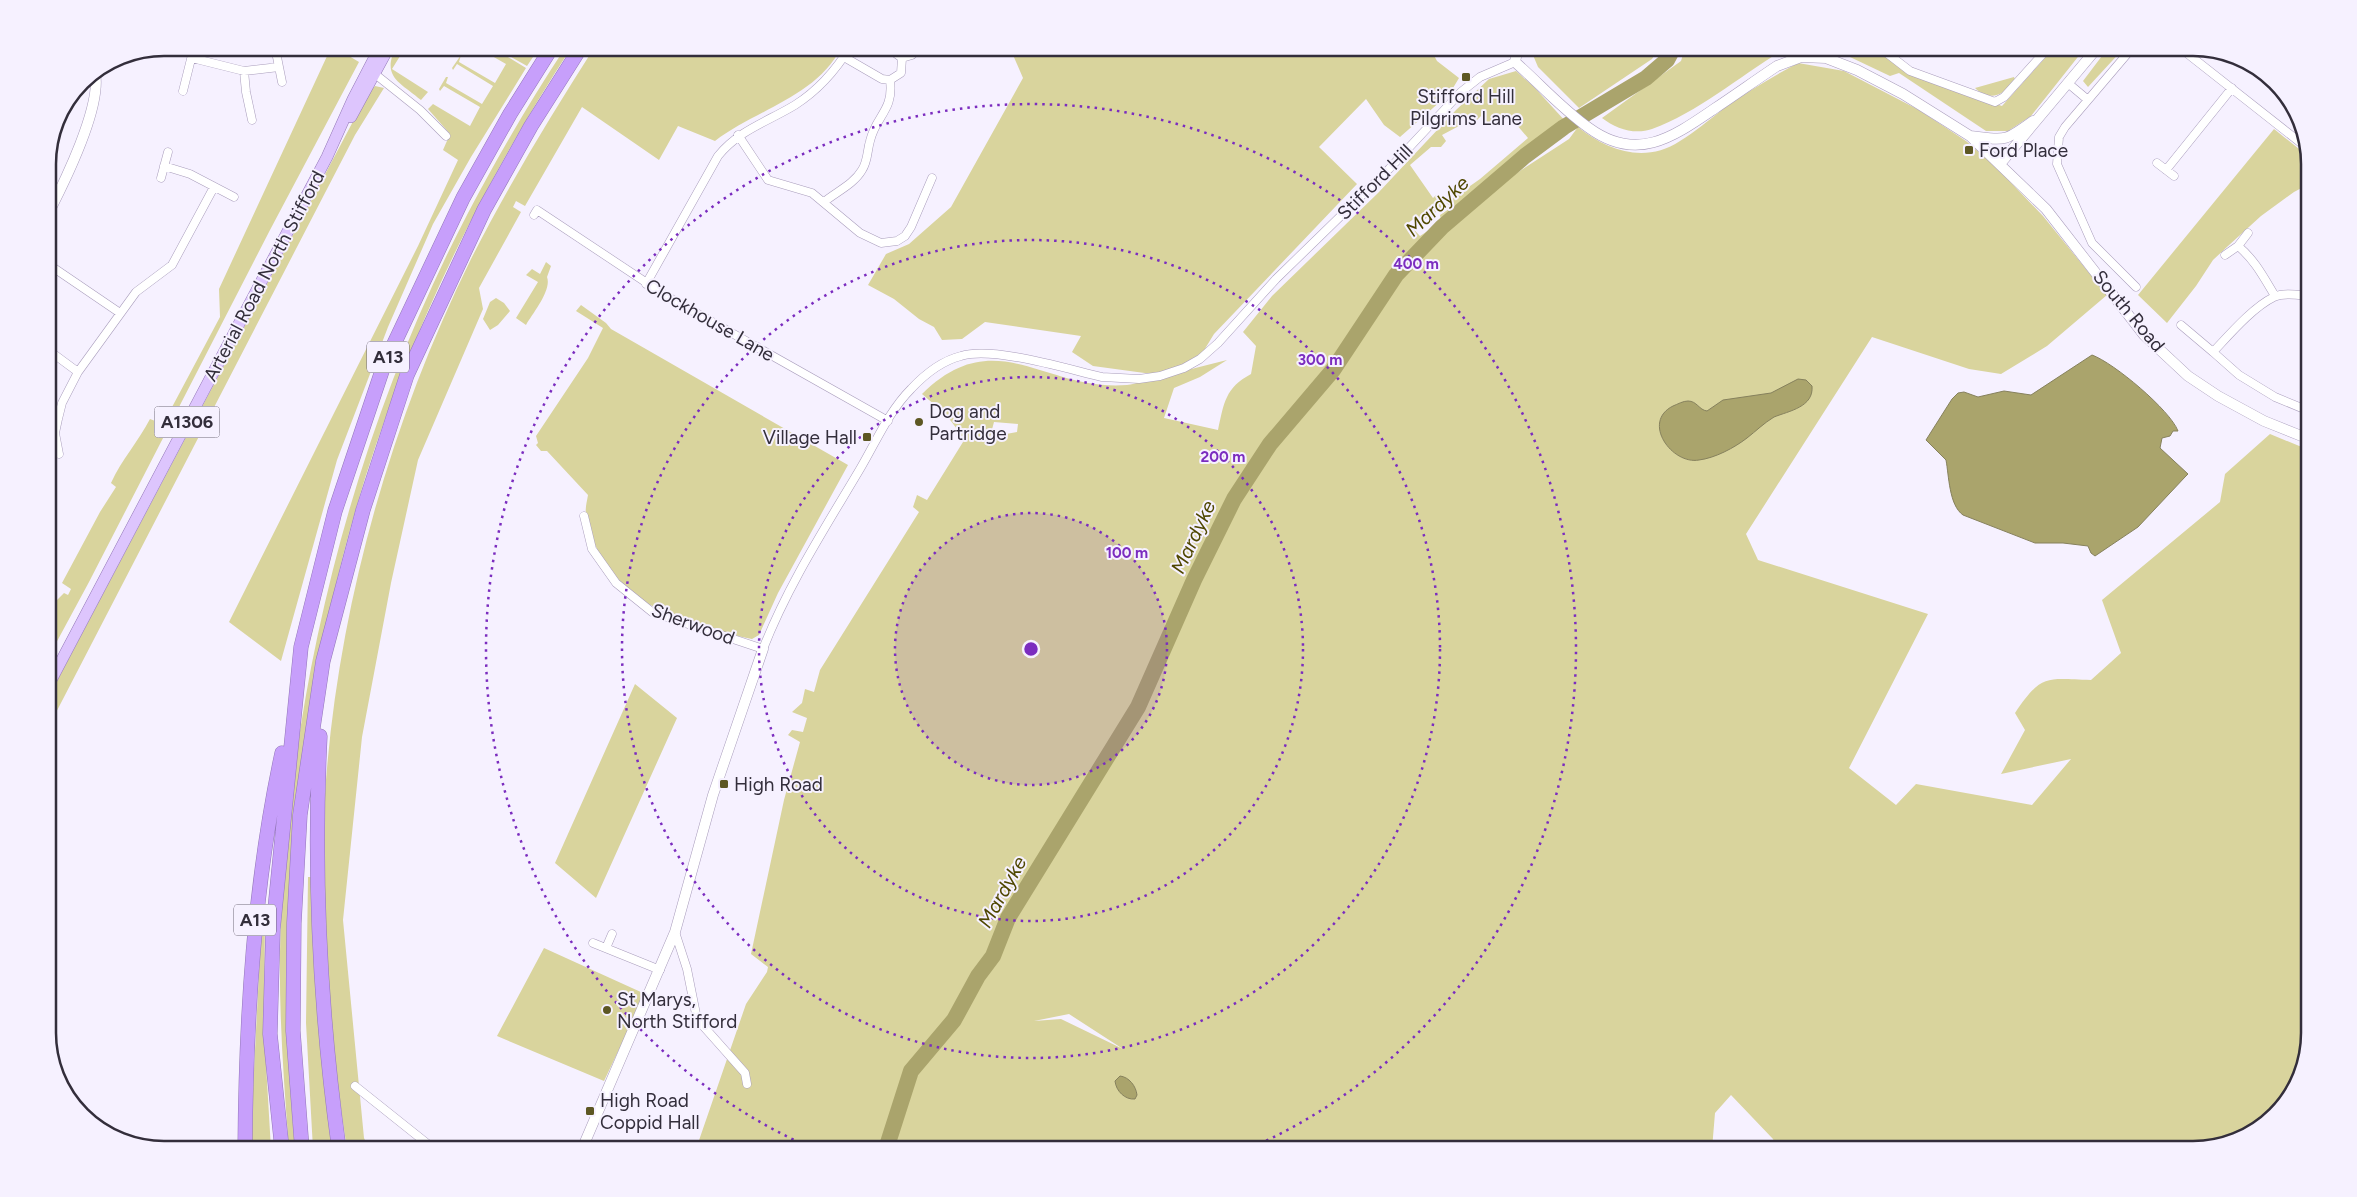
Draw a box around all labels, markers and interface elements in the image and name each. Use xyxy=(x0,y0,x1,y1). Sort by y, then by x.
marker: Stifford Hill Pilgrims Lane xyxy=(1460,71,1472,83)
place label: Stifford Hill Pilgrims Lane xyxy=(1410,85,1522,130)
street label: Stifford Hill xyxy=(1332,139,1418,225)
place label: Ford Place xyxy=(1979,139,2068,162)
marker: Ford Place xyxy=(1963,144,1975,156)
street label: Arterial Road North Stifford xyxy=(199,167,329,385)
water label: Mardyke xyxy=(1400,171,1474,241)
text: 400 m xyxy=(1393,255,1439,273)
street label: South Road xyxy=(2088,265,2170,357)
street label: Clockhouse Lane xyxy=(641,274,779,366)
road number: A13 xyxy=(367,342,409,372)
text: 300 m xyxy=(1298,351,1342,369)
place label: Dog and Partridge xyxy=(929,400,1007,445)
road number: A1306 xyxy=(154,407,220,438)
marker: Dog and Partridge xyxy=(913,416,925,428)
place label: Village Hall xyxy=(763,426,857,449)
marker: Village Hall xyxy=(861,431,873,443)
text: 200 m xyxy=(1201,448,1245,466)
water label: Mardyke xyxy=(1166,496,1220,577)
text: 100 m xyxy=(1106,544,1148,562)
street label: Sherwood xyxy=(648,598,738,650)
centre of rings xyxy=(1022,640,1040,658)
place label: High Road xyxy=(734,773,823,796)
marker: High Road xyxy=(718,778,730,790)
water label: Mardyke xyxy=(973,852,1031,932)
road number: A13 xyxy=(234,904,276,936)
place label: St Marys, North Stifford xyxy=(617,988,737,1033)
marker: St Marys, North Stifford xyxy=(601,1004,613,1016)
place label: High Road Coppid Hall xyxy=(600,1089,700,1134)
marker: High Road Coppid Hall xyxy=(584,1105,596,1117)

